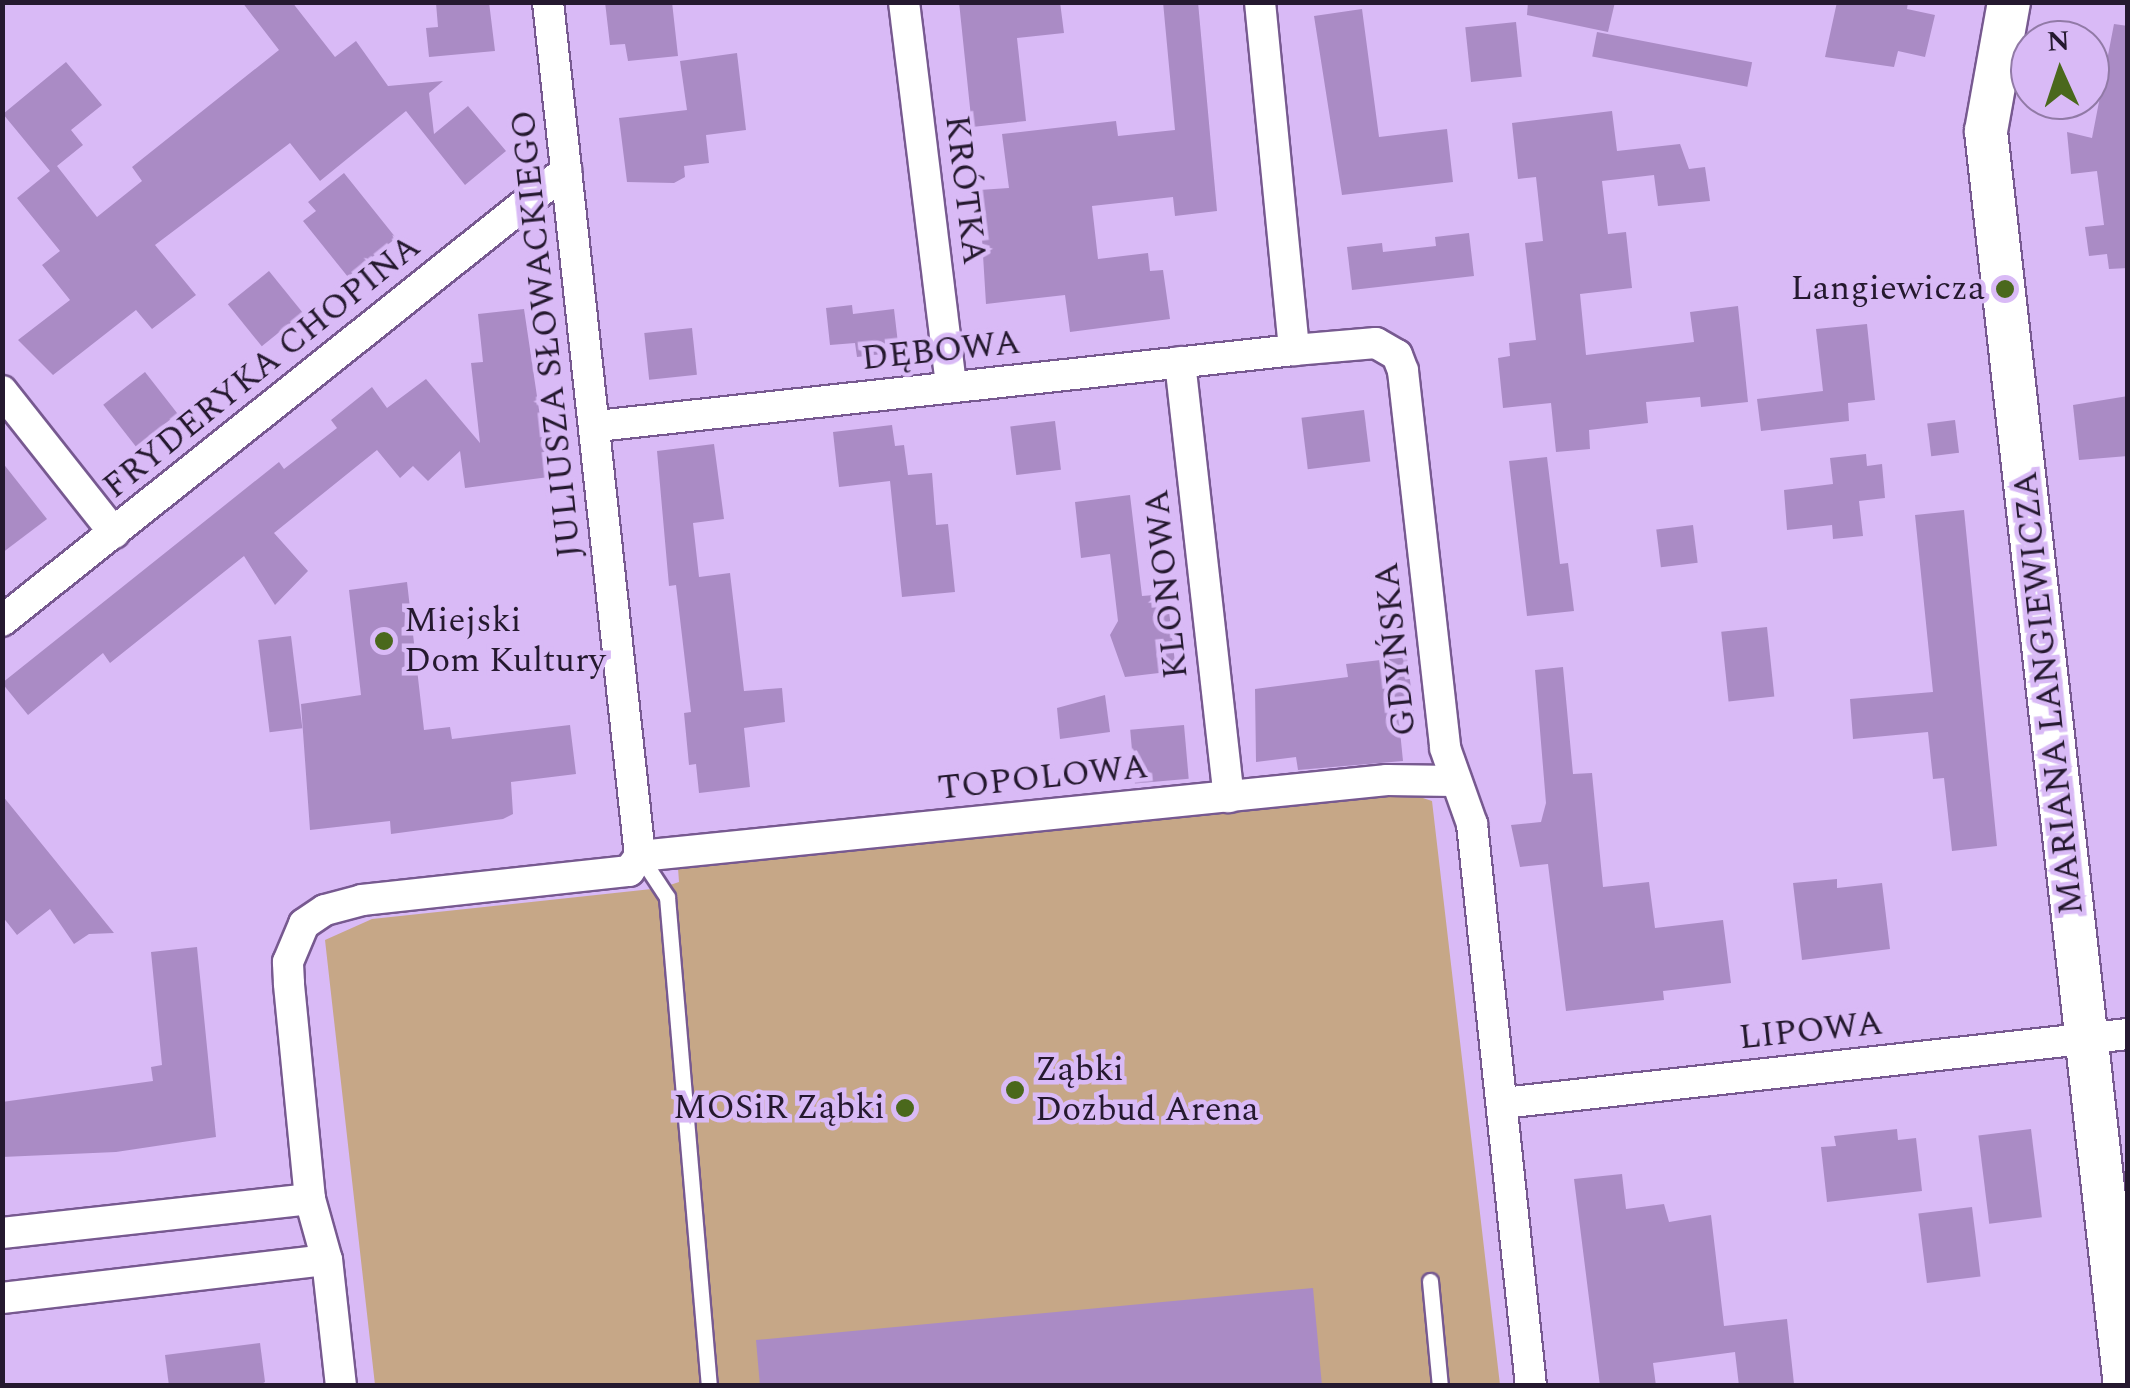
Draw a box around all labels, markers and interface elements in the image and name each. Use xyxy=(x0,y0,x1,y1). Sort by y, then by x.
text: N xyxy=(2046,19,2071,64)
north arrow xyxy=(2010,20,2110,120)
street label: JULIUSZA SŁOWACKIEGO xyxy=(503,108,591,560)
street label: KRÓTKA xyxy=(935,113,995,267)
street label: FRYDERYKA CHOPINA xyxy=(95,226,429,508)
place label: Langiewicza xyxy=(1791,268,1985,310)
marker: Langiewicza xyxy=(1994,278,2016,300)
street label: DĘBOWA xyxy=(859,322,1023,380)
street label: MARIANA LANGIEWICZA xyxy=(2005,469,2093,917)
street label: KLONOWA xyxy=(1136,487,1198,681)
street label: GDYŃSKA xyxy=(1366,560,1426,738)
place label: Miejski Dom Kultury xyxy=(404,600,606,682)
marker: Miejski Dom Kultury xyxy=(373,630,395,652)
street label: TOPOLOWA xyxy=(936,746,1150,810)
street label: LIPOWA xyxy=(1737,1003,1885,1059)
place label: Ząbki Dozbud Arena xyxy=(1035,1049,1259,1131)
marker: Ząbki Dozbud Arena xyxy=(1004,1079,1026,1101)
place label: MOSiR Ząbki xyxy=(673,1087,885,1129)
marker: MOSiR Ząbki xyxy=(894,1097,916,1119)

